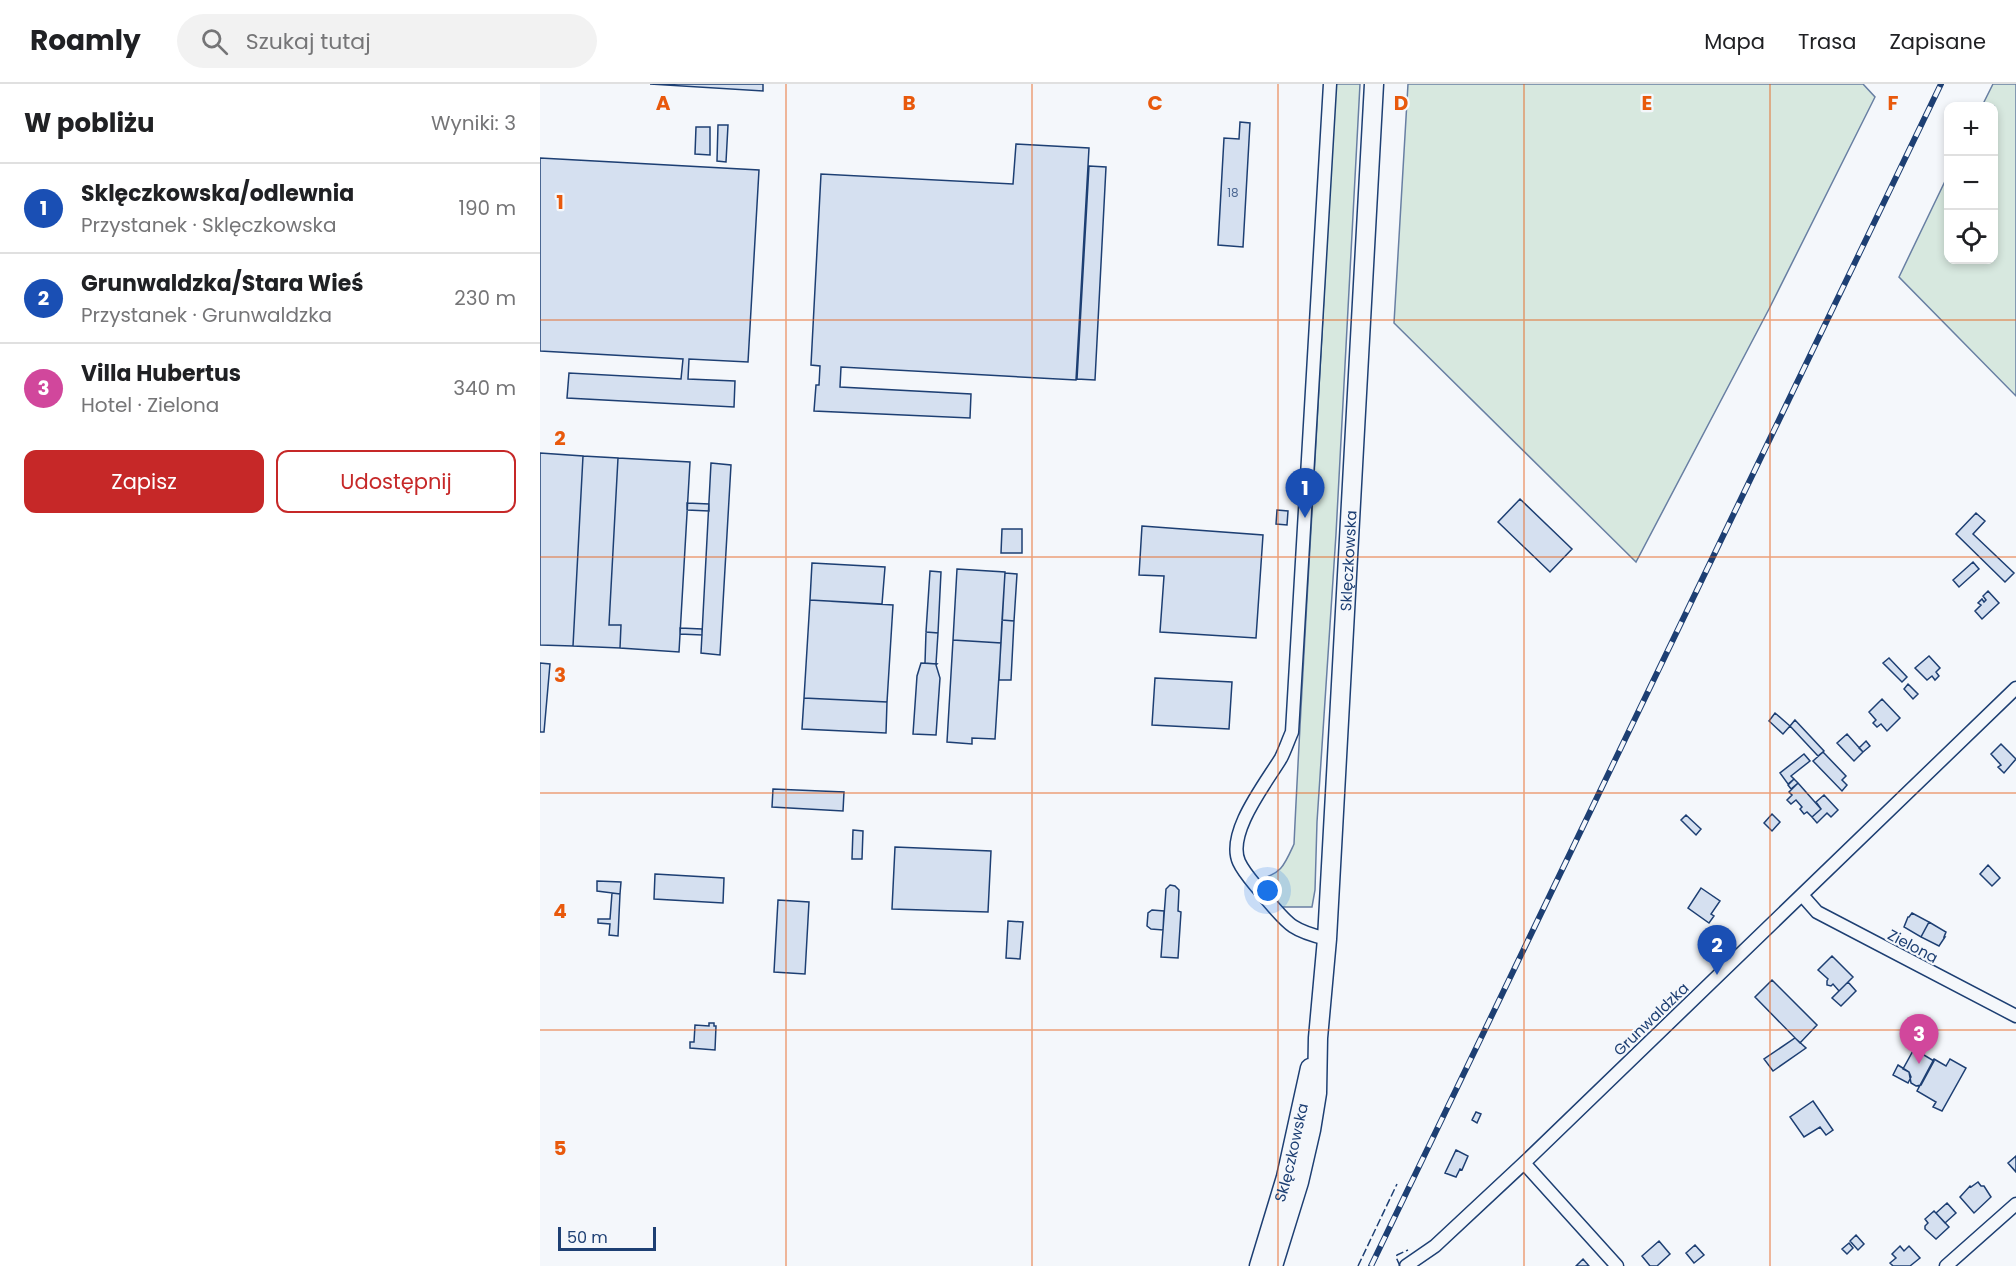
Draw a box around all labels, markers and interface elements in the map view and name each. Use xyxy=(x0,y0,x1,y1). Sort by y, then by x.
search box xyxy=(177,14,597,68)
text: Roamly xyxy=(30,21,141,60)
icon: search xyxy=(198,25,231,58)
text: Szukaj tutaj xyxy=(246,26,371,57)
text: Mapa xyxy=(1704,27,1765,56)
text: Trasa xyxy=(1798,27,1856,56)
text: Zapisane xyxy=(1889,27,1986,56)
text: A xyxy=(656,89,671,117)
text: B xyxy=(902,89,916,117)
text: C xyxy=(1147,89,1163,117)
text: D xyxy=(1394,89,1408,117)
text: E xyxy=(1642,89,1652,117)
text: F xyxy=(1888,89,1899,117)
map controls xyxy=(1944,102,1998,264)
button: + xyxy=(1944,102,1998,156)
text: W pobliżu xyxy=(24,105,155,141)
text: Wyniki: 3 xyxy=(431,109,516,137)
button: − xyxy=(1944,156,1998,210)
text: Sklęczkowska/odlewnia xyxy=(81,178,354,209)
house number: 18 xyxy=(1227,184,1239,201)
text: 1 xyxy=(556,188,564,216)
text: 1 xyxy=(40,194,47,222)
text: 190 m xyxy=(459,194,516,222)
button: locate xyxy=(1944,210,1998,264)
text: Przystanek · Sklęczkowska xyxy=(81,211,336,239)
text: Grunwaldzka/Stara Wieś xyxy=(81,268,364,299)
text: 2 xyxy=(38,284,49,312)
text: 230 m xyxy=(454,284,516,312)
text: Przystanek · Grunwaldzka xyxy=(81,301,332,329)
text: Villa Hubertus xyxy=(81,358,241,389)
text: 3 xyxy=(37,374,50,402)
text: 340 m xyxy=(453,374,516,402)
text: Hotel · Zielona xyxy=(81,391,219,419)
text: 2 xyxy=(554,424,566,452)
button: Zapisz xyxy=(24,450,264,513)
button: Udostępnij xyxy=(276,450,516,513)
pin: 1 xyxy=(1286,468,1324,518)
street label: Sklęczkowska xyxy=(1335,510,1361,612)
text: 3 xyxy=(554,661,566,689)
your location xyxy=(1253,876,1282,905)
text: 4 xyxy=(553,897,567,925)
street label: Zielona xyxy=(1884,924,1942,968)
pin: 2 xyxy=(1698,926,1736,975)
street label: Grunwaldzka xyxy=(1609,978,1693,1060)
pin: 3 xyxy=(1900,1014,1938,1064)
street label: Sklęczkowska xyxy=(1269,1101,1312,1204)
text: 5 xyxy=(554,1134,567,1162)
scale bar xyxy=(558,1224,656,1252)
text: 50 m xyxy=(567,1226,608,1249)

